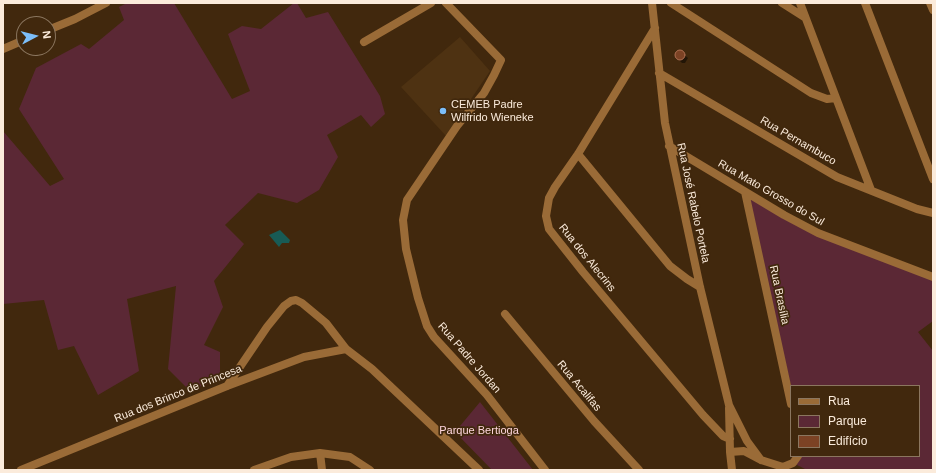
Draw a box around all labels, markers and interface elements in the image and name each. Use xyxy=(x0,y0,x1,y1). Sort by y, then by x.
north arrow xyxy=(16,16,56,56)
text: N xyxy=(40,30,53,39)
place label: CEMEB Padre Wilfrido Wieneke xyxy=(451,98,534,124)
marker: CEMEB Padre Wilfrido Wieneke xyxy=(438,106,448,116)
street label: Rua Pernambuco xyxy=(758,114,838,168)
street label: Rua José Rabelo Portela xyxy=(674,142,712,264)
street label: Rua Mato Grosso do Sul xyxy=(716,157,826,229)
street label: Rua dos Alecrins xyxy=(556,222,618,294)
street label: Rua Brasília xyxy=(766,264,792,326)
street label: Rua Padre Jordan xyxy=(435,320,503,396)
street label: Rua Acalifas xyxy=(554,358,604,414)
street label: Rua dos Brinco de Princesa xyxy=(112,362,244,426)
legend xyxy=(790,385,920,457)
text: Rua xyxy=(828,394,850,408)
text: Parque xyxy=(828,414,867,428)
park label: Parque Bertioga xyxy=(439,424,519,438)
text: Edifício xyxy=(828,434,867,448)

